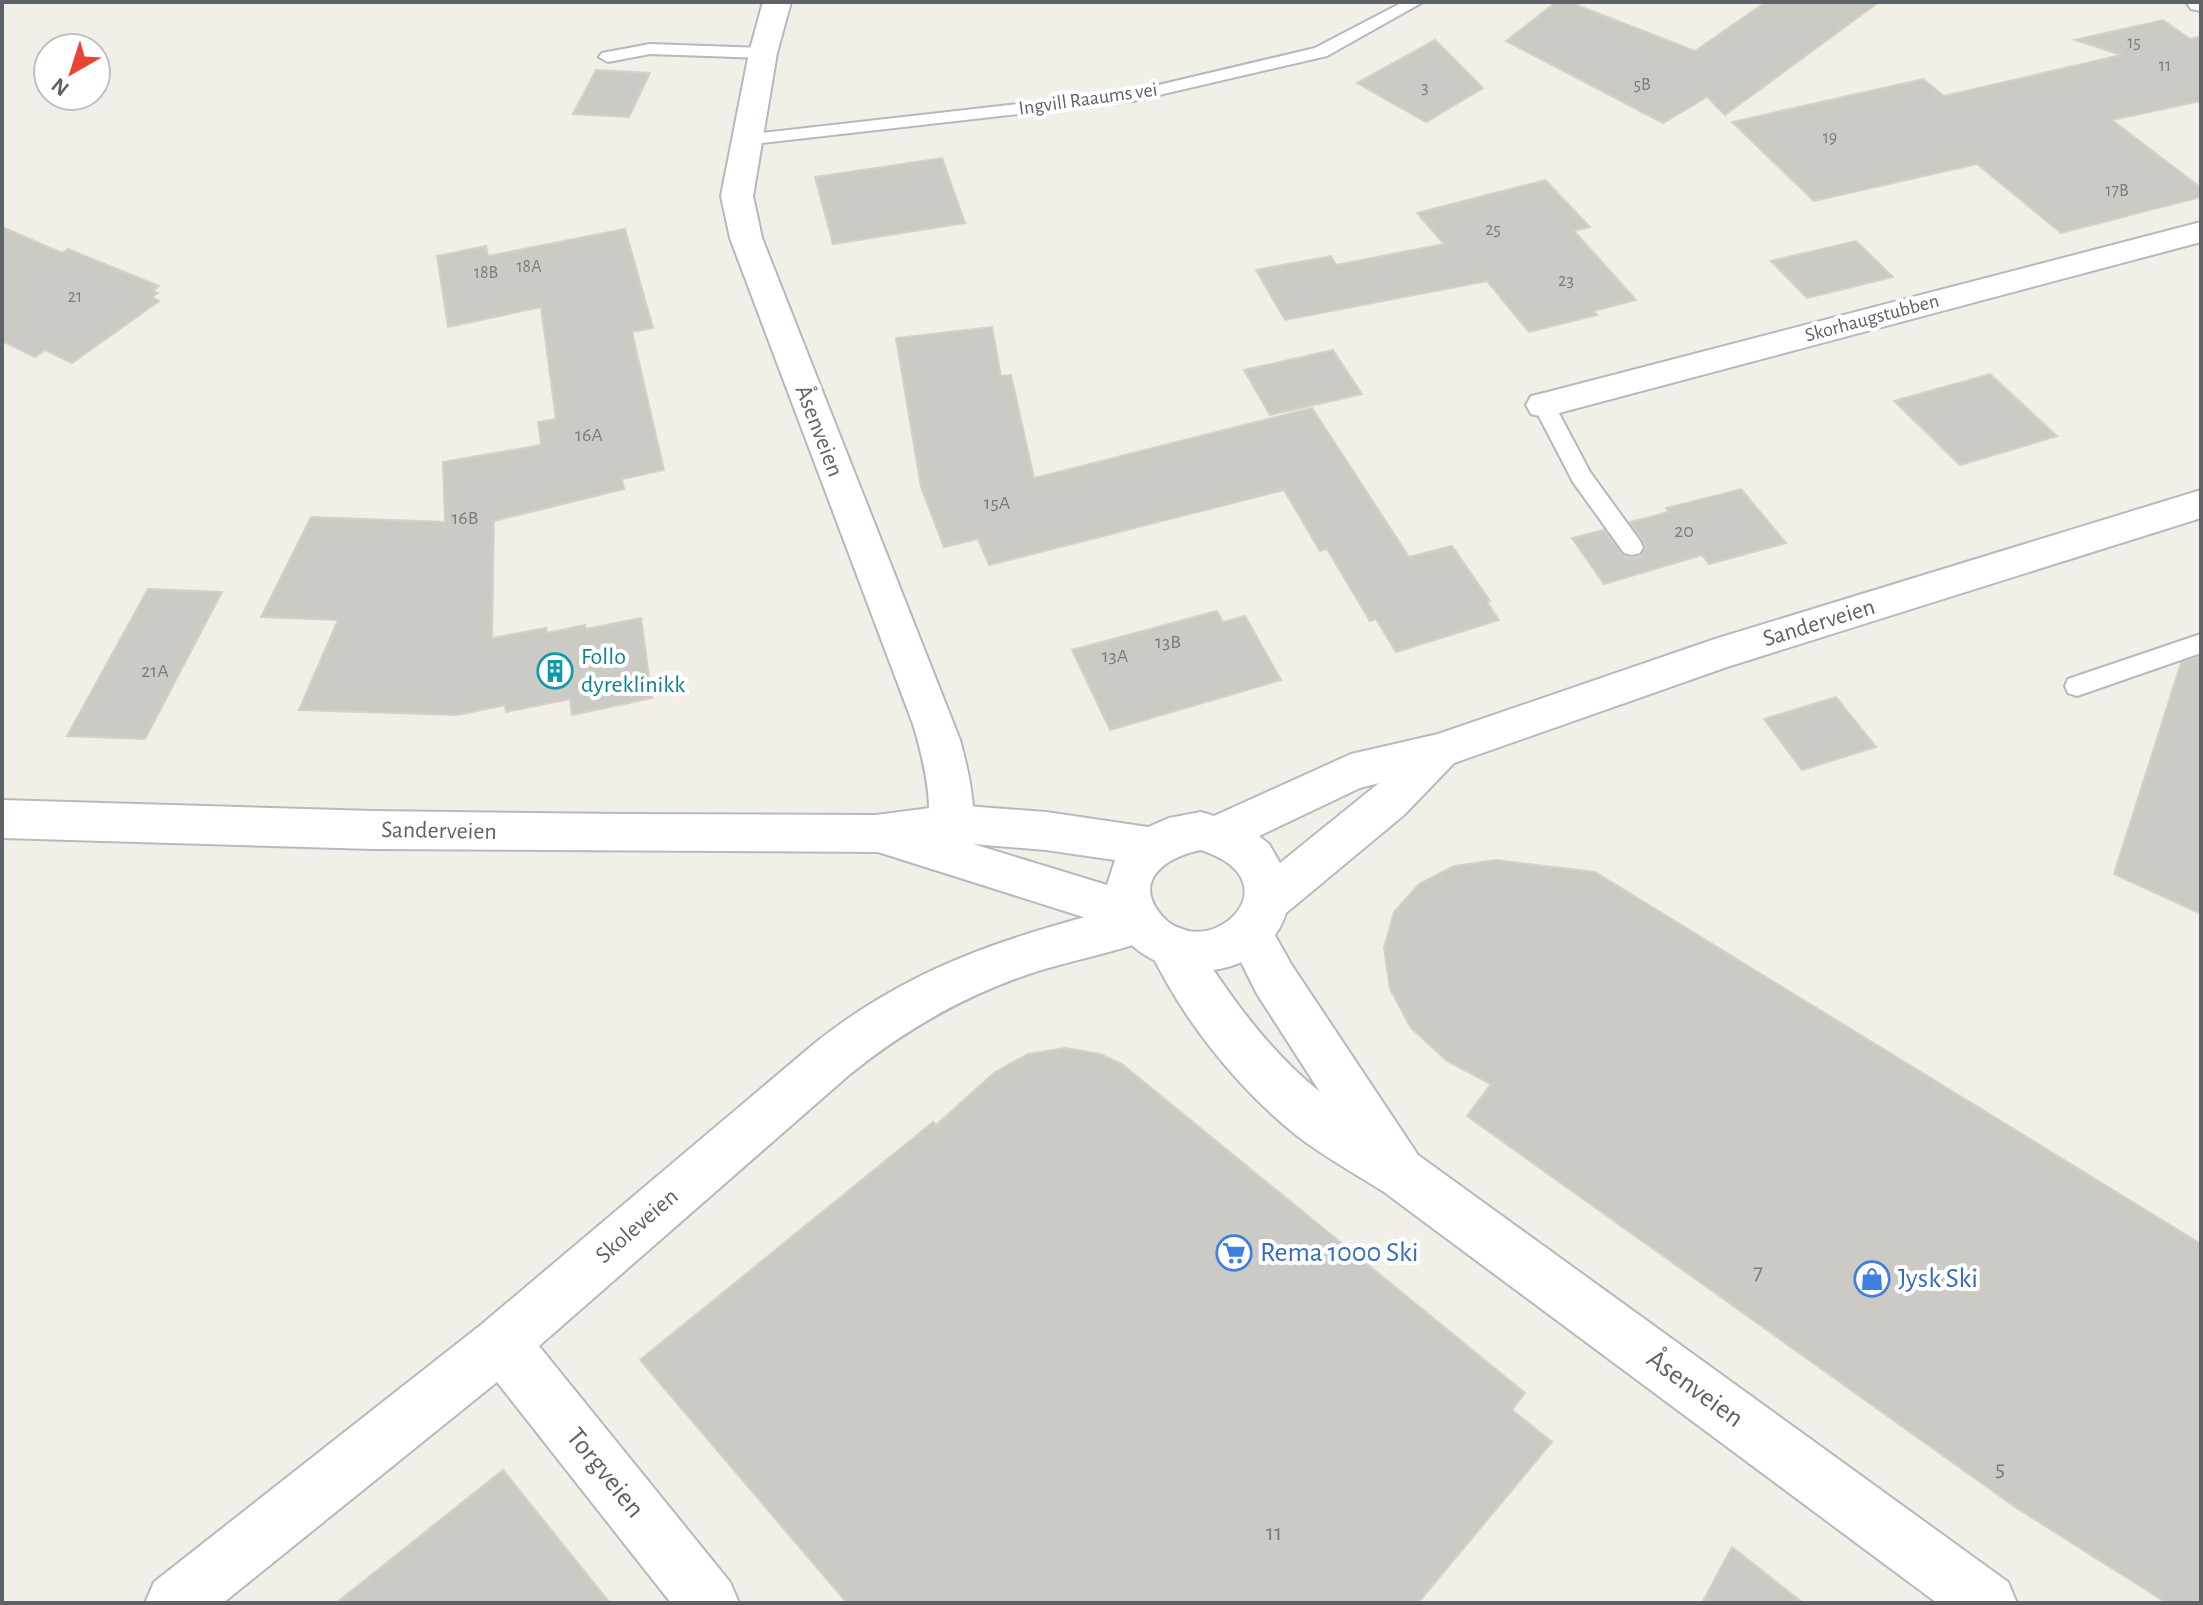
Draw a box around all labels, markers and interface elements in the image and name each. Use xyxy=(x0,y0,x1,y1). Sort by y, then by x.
north arrow xyxy=(32,32,112,112)
house number: 15 xyxy=(2127,34,2141,52)
house number: 11 xyxy=(2159,57,2171,75)
text: N xyxy=(47,73,73,100)
house number: 5B xyxy=(1633,76,1651,94)
street label: Ingvill Raaums vei xyxy=(1017,79,1159,119)
house number: 3 xyxy=(1421,79,1429,97)
house number: 19 xyxy=(1823,129,1837,147)
house number: 17B xyxy=(2105,182,2129,200)
house number: 25 xyxy=(1485,221,1501,239)
house number: 18A xyxy=(516,258,542,276)
house number: 18B xyxy=(474,264,498,282)
house number: 23 xyxy=(1558,272,1574,290)
house number: 21 xyxy=(68,288,82,306)
street label: Skorhaugstubben xyxy=(1803,291,1941,345)
street label: Åsenveien xyxy=(791,381,849,480)
house number: 16A xyxy=(575,425,603,445)
house number: 15A xyxy=(984,493,1011,513)
house number: 16B xyxy=(451,508,479,528)
house number: 20 xyxy=(1674,521,1694,541)
street label: Sanderveien xyxy=(1760,595,1878,651)
house number: 13B xyxy=(1155,632,1181,652)
place label: Follo dyreklinikk xyxy=(581,645,685,697)
house number: 13A xyxy=(1102,646,1129,666)
building icon: Follo dyreklinikk xyxy=(536,652,574,690)
house number: 21A xyxy=(141,661,169,681)
street label: Sanderveien xyxy=(381,818,497,844)
street label: Skoleveien xyxy=(591,1184,683,1268)
supermarket icon: Rema 1000 Ski xyxy=(1215,1234,1253,1272)
place label: Rema 1000 Ski xyxy=(1260,1239,1418,1267)
house number: 7 xyxy=(1753,1260,1763,1284)
shop icon: Jysk Ski xyxy=(1853,1260,1891,1298)
place label: Jysk Ski xyxy=(1898,1265,1978,1293)
street label: Åsenveien xyxy=(1642,1342,1750,1433)
street label: Torgveien xyxy=(561,1423,649,1523)
house number: 5 xyxy=(1995,1457,2005,1481)
house number: 11 xyxy=(1266,1521,1282,1545)

